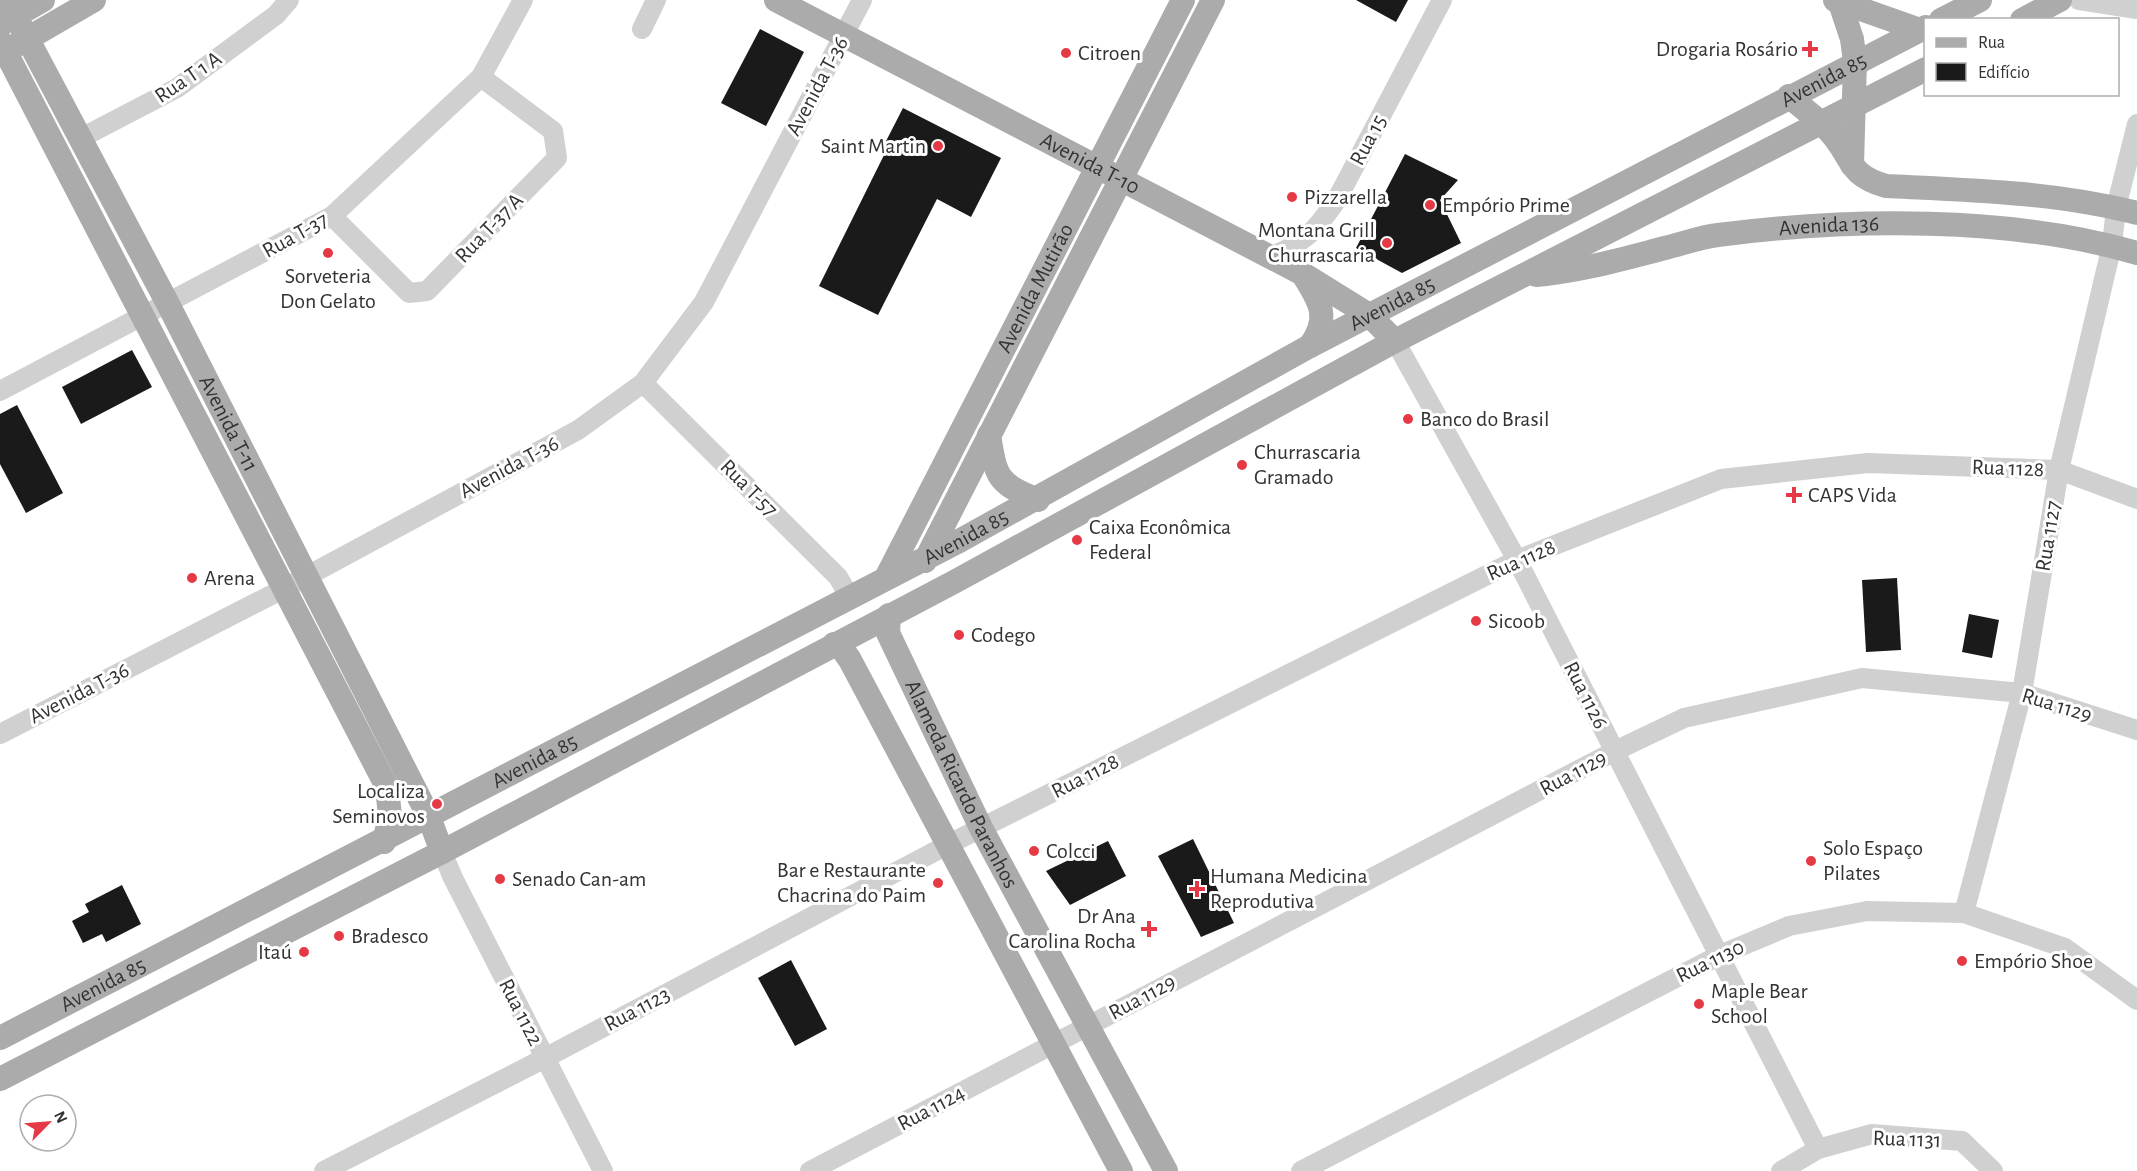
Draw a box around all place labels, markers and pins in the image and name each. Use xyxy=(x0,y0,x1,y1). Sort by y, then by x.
place label: Drogaria Rosário xyxy=(1656,38,1798,60)
place label: Citroen xyxy=(1078,42,1141,64)
marker: Drogaria Rosário xyxy=(1803,42,1817,56)
marker: Citroen xyxy=(1059,46,1073,60)
place label: Saint Martin xyxy=(821,135,926,157)
marker: Saint Martin xyxy=(931,139,945,153)
place label: Pizzarella xyxy=(1304,186,1387,208)
marker: Pizzarella xyxy=(1285,190,1299,204)
place label: Empório Prime xyxy=(1442,194,1570,216)
marker: Empório Prime xyxy=(1423,198,1437,212)
place label: Montana Grill Churrascaria xyxy=(1258,219,1375,266)
marker: Montana Grill Churrascaria xyxy=(1380,236,1394,250)
marker: Sorveteria Don Gelato xyxy=(321,246,335,260)
place label: Sorveteria Don Gelato xyxy=(280,265,376,312)
place label: Banco do Brasil xyxy=(1420,408,1549,430)
marker: Banco do Brasil xyxy=(1401,412,1415,426)
place label: Churrascaria Gramado xyxy=(1254,441,1361,488)
marker: Churrascaria Gramado xyxy=(1235,458,1249,472)
place label: CAPS Vida xyxy=(1808,484,1897,506)
marker: CAPS Vida xyxy=(1785,486,1803,504)
place label: Caixa Econômica Federal xyxy=(1089,516,1231,563)
marker: Caixa Econômica Federal xyxy=(1070,533,1084,547)
place label: Arena xyxy=(204,567,255,589)
marker: Arena xyxy=(185,571,199,585)
place label: Sicoob xyxy=(1488,610,1545,632)
marker: Sicoob xyxy=(1469,614,1483,628)
place label: Codego xyxy=(971,624,1036,646)
marker: Codego xyxy=(952,628,966,642)
place label: Localiza Seminovos xyxy=(332,780,425,827)
marker: Localiza Seminovos xyxy=(430,797,444,811)
place label: Solo Espaço Pilates xyxy=(1823,837,1923,884)
place label: Colcci xyxy=(1046,840,1096,862)
marker: Colcci xyxy=(1027,844,1041,858)
marker: Solo Espaço Pilates xyxy=(1804,854,1818,868)
place label: Bar e Restaurante Chacrina do Paim xyxy=(777,859,926,906)
place label: Humana Medicina Reprodutiva xyxy=(1210,865,1368,912)
place label: Senado Can-am xyxy=(512,868,646,890)
marker: Senado Can-am xyxy=(493,872,507,886)
marker: Bar e Restaurante Chacrina do Paim xyxy=(931,876,945,890)
marker: Humana Medicina Reprodutiva xyxy=(1188,880,1206,898)
place label: Dr Ana Carolina Rocha xyxy=(1009,905,1136,952)
marker: Dr Ana Carolina Rocha xyxy=(1140,920,1158,938)
place label: Bradesco xyxy=(351,925,429,947)
marker: Bradesco xyxy=(332,929,346,943)
place label: Itaú xyxy=(258,941,292,963)
marker: Itaú xyxy=(297,945,311,959)
place label: Empório Shoe xyxy=(1974,950,2093,972)
marker: Empório Shoe xyxy=(1955,954,1969,968)
place label: Maple Bear School xyxy=(1711,980,1808,1027)
marker: Maple Bear School xyxy=(1692,997,1706,1011)

